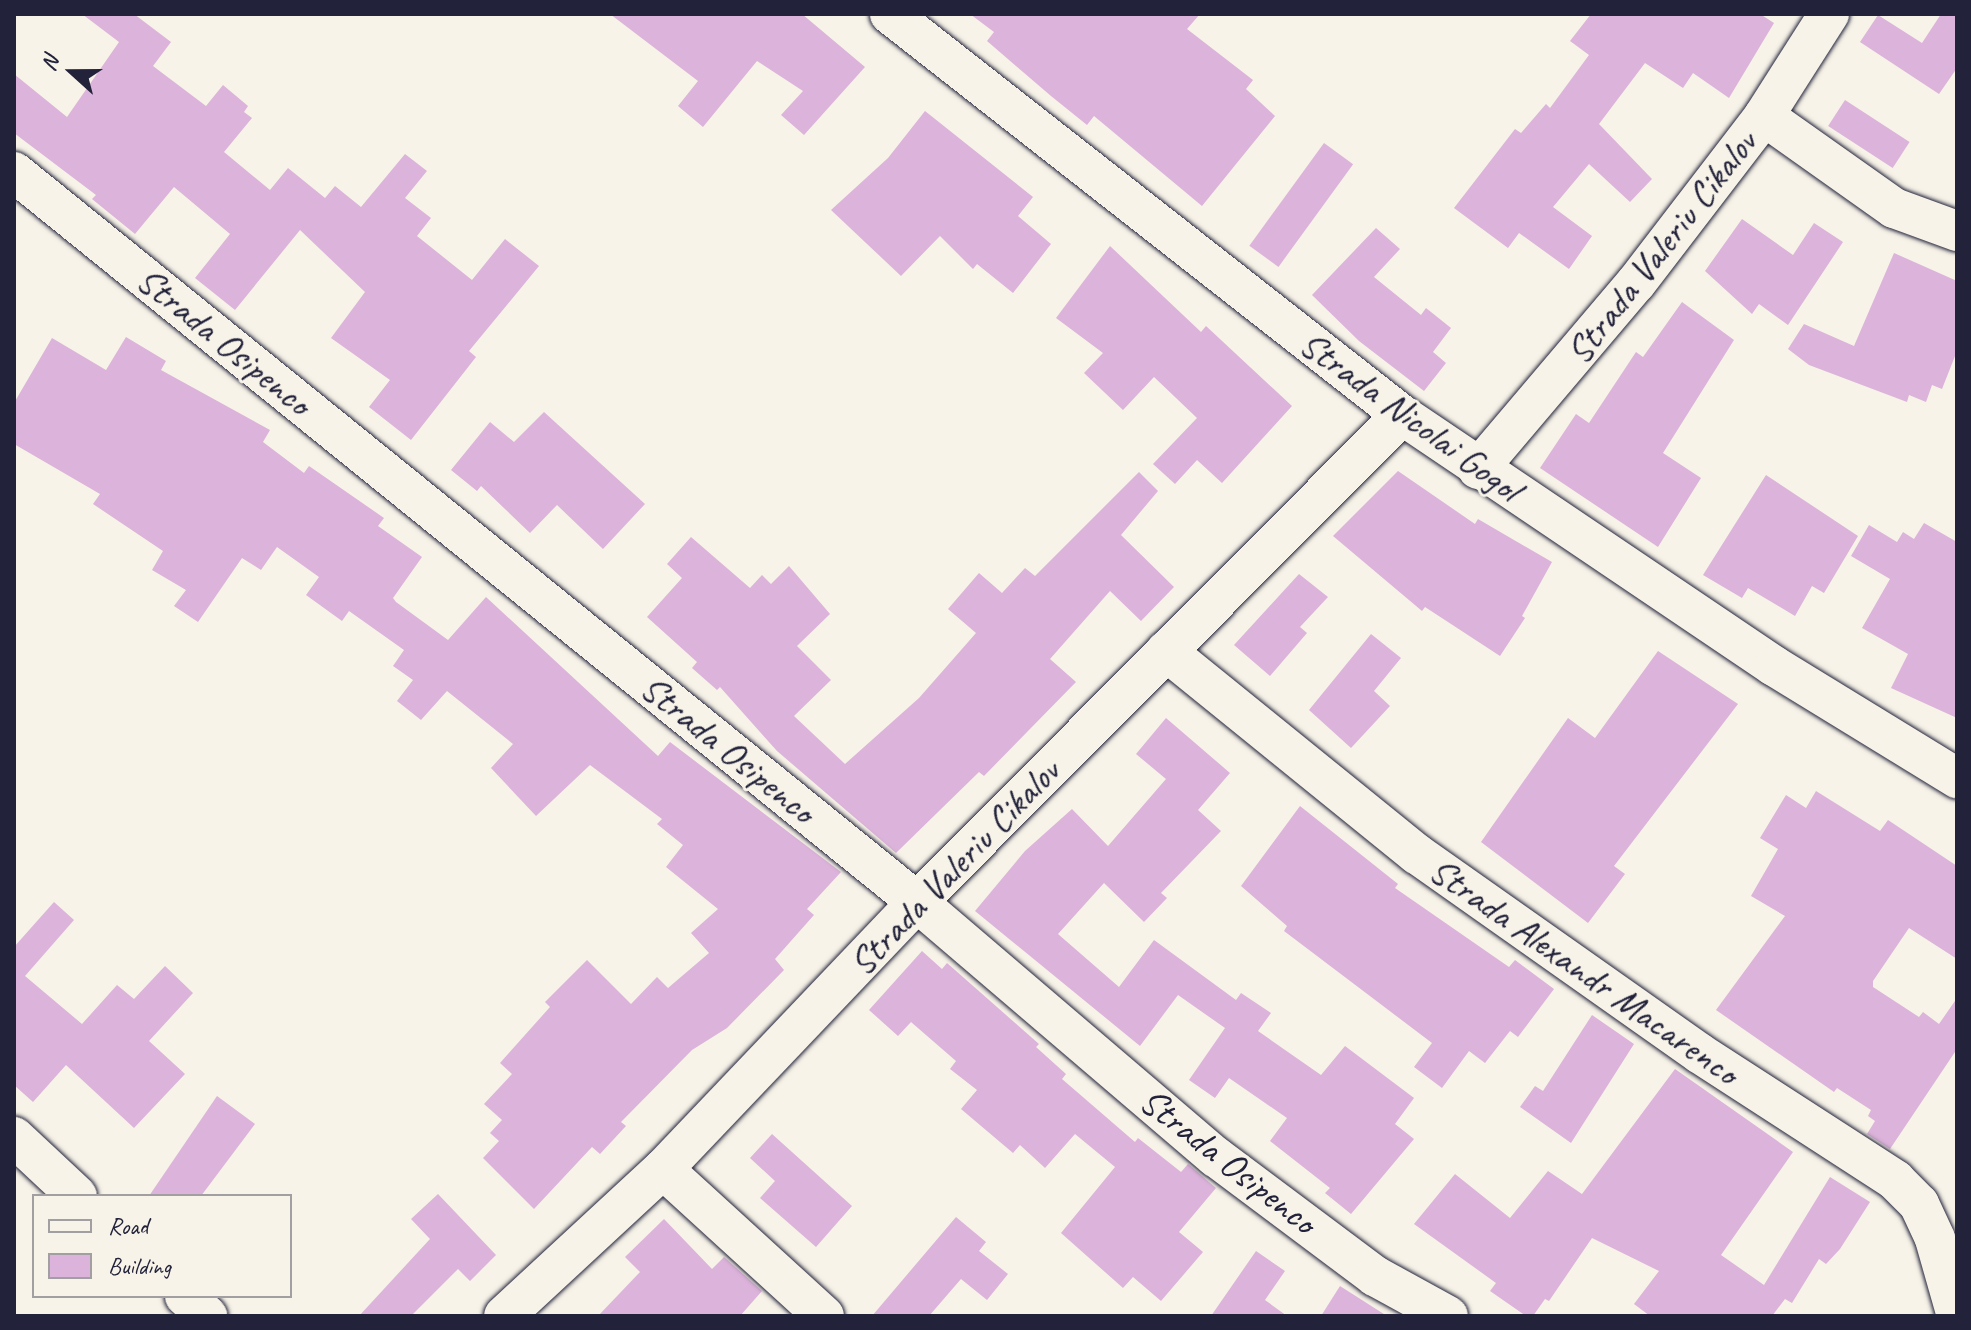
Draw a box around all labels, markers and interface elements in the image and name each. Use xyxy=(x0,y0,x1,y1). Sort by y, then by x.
north arrow xyxy=(32,32,112,112)
text: N xyxy=(34,52,65,75)
street label: Strada Valeriu Cikalov xyxy=(1556,121,1766,373)
street label: Strada Osipenco xyxy=(127,257,321,425)
street label: Strada Nicolai Gogol xyxy=(1290,320,1530,512)
street label: Strada Osipenco xyxy=(631,665,825,833)
street label: Strada Valeriu Cikalov xyxy=(839,749,1069,985)
street label: Strada Alexandr Macarenco xyxy=(1421,848,1747,1094)
street label: Strada Osipenco xyxy=(1131,1078,1325,1244)
legend xyxy=(32,1194,292,1298)
text: Road xyxy=(108,1211,148,1241)
text: Building xyxy=(108,1251,171,1281)

